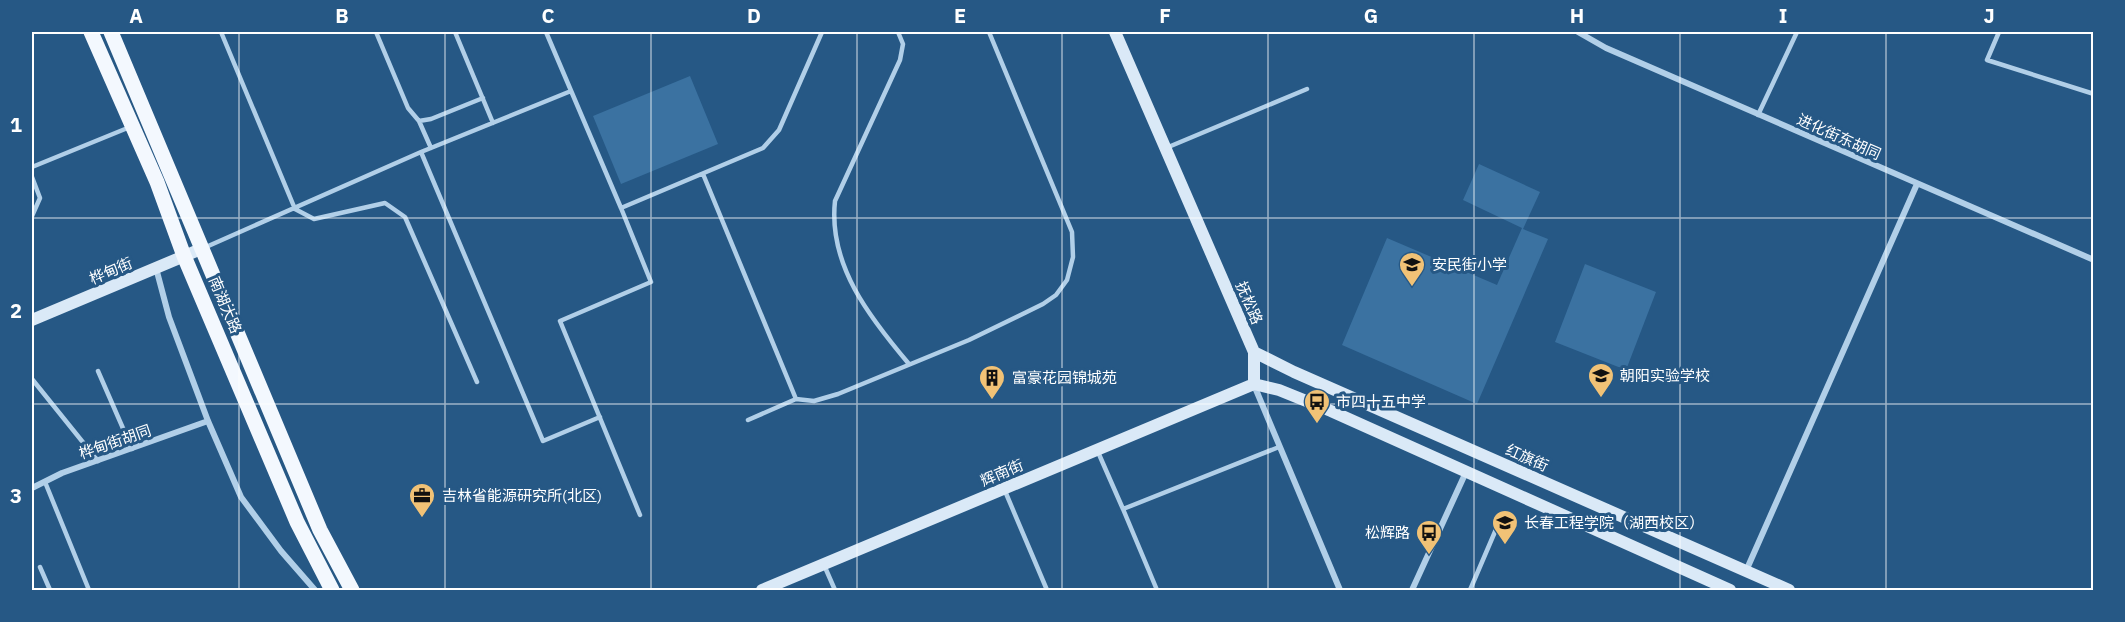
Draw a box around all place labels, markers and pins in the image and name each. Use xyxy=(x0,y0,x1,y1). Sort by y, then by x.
school or university icon: 安民街小学 xyxy=(1397,250,1427,288)
place label: 安民街小学 xyxy=(1432,255,1507,274)
school or university icon: 朝阳实验学校 xyxy=(1586,361,1616,399)
building icon: 富豪花园锦城苑 xyxy=(977,363,1007,401)
place label: 朝阳实验学校 xyxy=(1620,366,1710,385)
place label: 富豪花园锦城苑 xyxy=(1012,368,1117,387)
bus stop icon: 市四十五中学 xyxy=(1302,387,1332,425)
place label: 市四十五中学 xyxy=(1336,392,1426,411)
office icon: 吉林省能源研究所(北区) xyxy=(407,481,437,519)
place label: 吉林省能源研究所(北区) xyxy=(442,486,602,505)
school or university icon: 长春工程学院（湖西校区） xyxy=(1490,508,1520,546)
place label: 长春工程学院（湖西校区） xyxy=(1524,513,1704,532)
bus stop icon: 松辉路 xyxy=(1414,518,1444,556)
place label: 松辉路 xyxy=(1365,523,1410,542)

